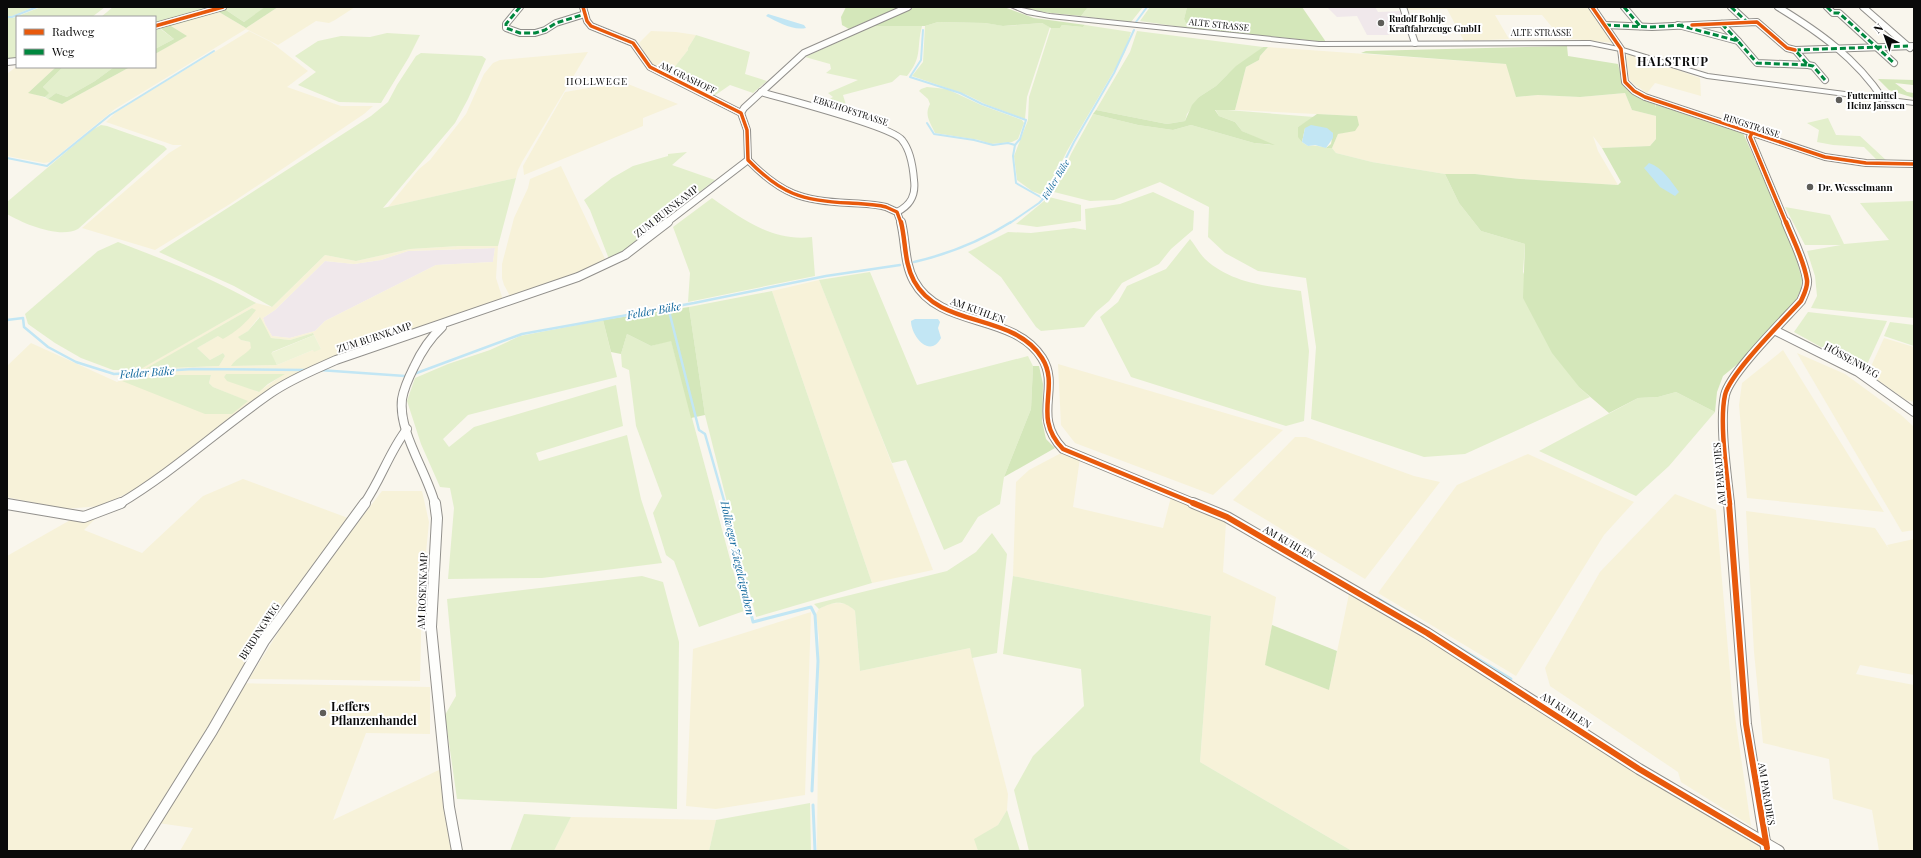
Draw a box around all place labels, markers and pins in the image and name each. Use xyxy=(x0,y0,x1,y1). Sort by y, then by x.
place label: Rudolf Bohlje Kraftfahrzeuge GmbH xyxy=(1389,12,1481,34)
marker: Rudolf Bohlje Kraftfahrzeuge GmbH xyxy=(1376,18,1386,28)
place label: Futtermittel Heinz Janssen xyxy=(1847,89,1905,111)
marker: Futtermittel Heinz Janssen xyxy=(1834,95,1844,105)
place label: Dr. Wesselmann xyxy=(1818,180,1893,194)
marker: Dr. Wesselmann xyxy=(1805,182,1815,192)
place label: Leffers Pflanzenhandel xyxy=(331,698,417,728)
marker: Leffers Pflanzenhandel xyxy=(318,708,328,718)

